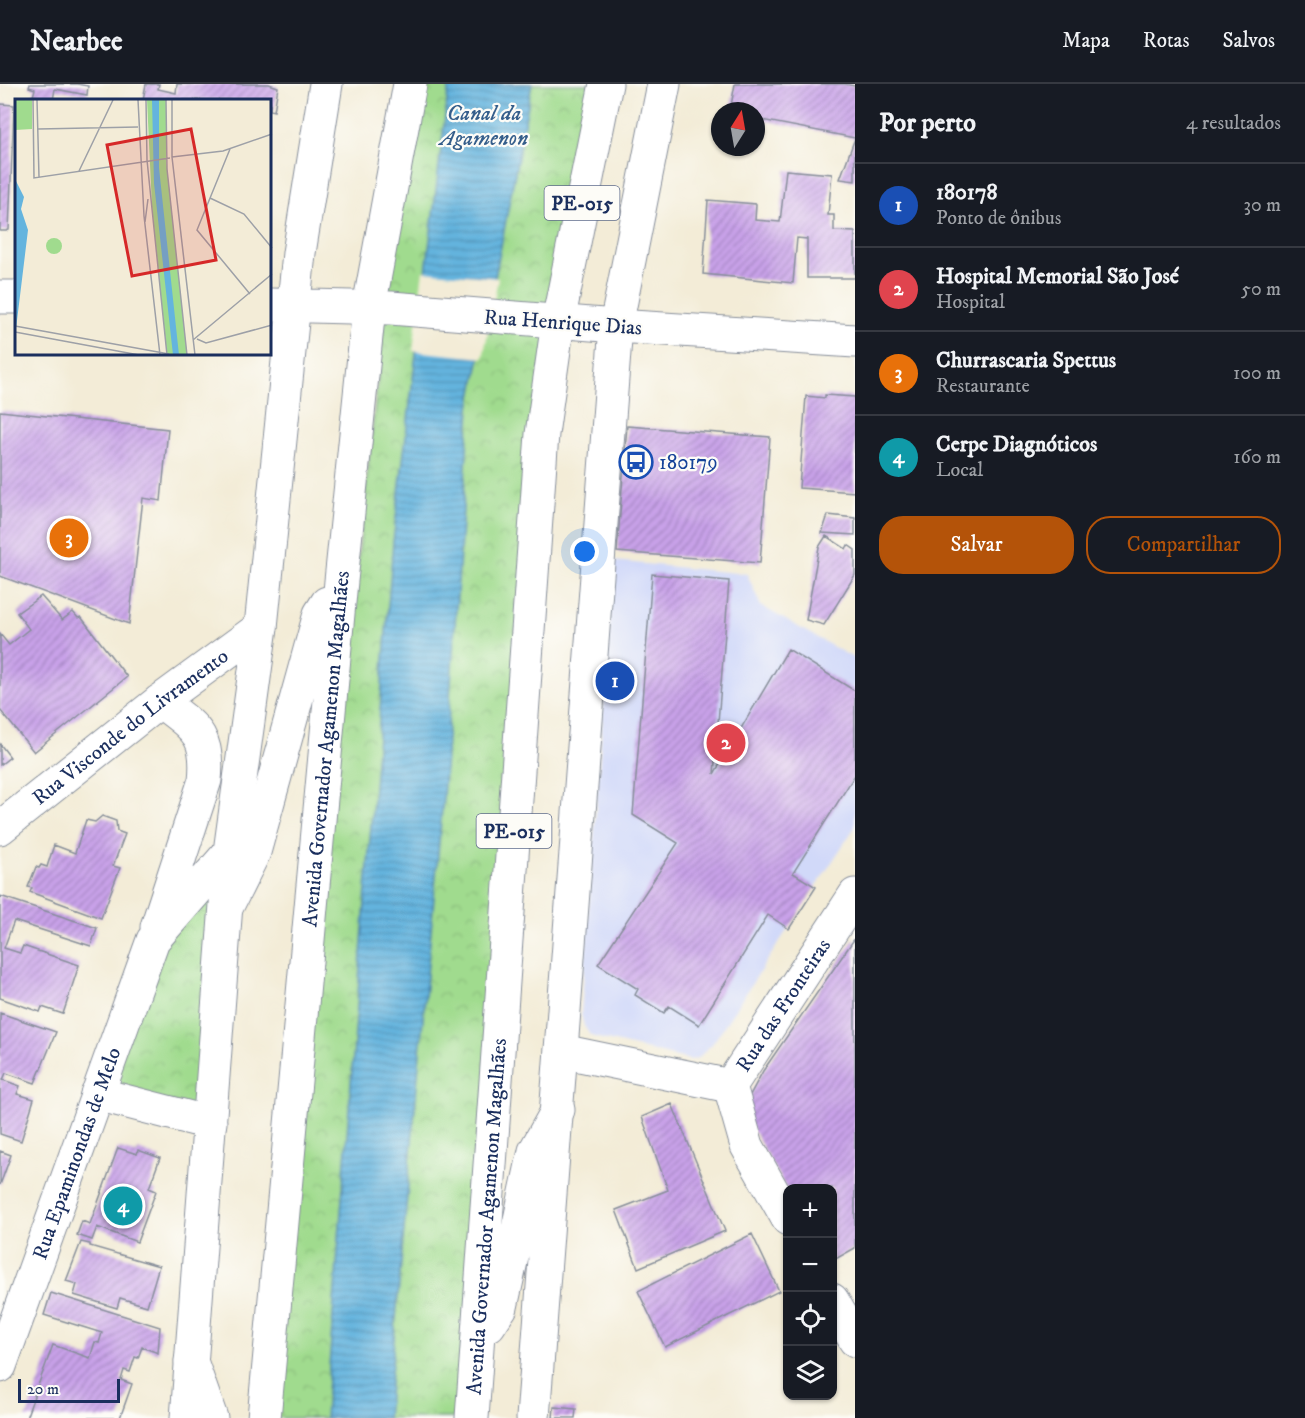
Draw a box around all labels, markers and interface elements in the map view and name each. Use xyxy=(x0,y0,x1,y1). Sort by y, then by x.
text: Nearbee xyxy=(30,24,123,59)
text: Mapa xyxy=(1062,28,1110,54)
text: Rotas xyxy=(1143,28,1190,54)
text: Salvos xyxy=(1223,28,1275,54)
inset map xyxy=(15,99,272,356)
water label: Canal da Agamenon xyxy=(437,100,528,152)
north arrow xyxy=(711,102,765,156)
text: Por perto xyxy=(879,107,976,140)
text: 4 resultados xyxy=(1186,111,1281,136)
text: 180178 xyxy=(936,179,998,206)
road number: PE-015 xyxy=(544,186,620,220)
text: 1 xyxy=(895,193,902,218)
text: 30 m xyxy=(1243,193,1281,218)
text: Ponto de ônibus xyxy=(936,206,1061,231)
text: Hospital Memorial São José xyxy=(936,263,1179,290)
text: 2 xyxy=(894,277,903,302)
text: 50 m xyxy=(1241,277,1281,302)
text: Hospital xyxy=(936,290,1005,315)
street label: Rua Henrique Dias xyxy=(483,305,643,341)
text: Churrascaria Spettus xyxy=(936,347,1116,374)
text: 3 xyxy=(895,361,902,386)
text: 100 m xyxy=(1233,361,1281,386)
text: Restaurante xyxy=(936,374,1030,399)
text: Cerpe Diagnóticos xyxy=(936,431,1097,458)
bus stop icon: 180179 xyxy=(618,444,654,480)
text: 4 xyxy=(893,445,904,470)
text: 160 m xyxy=(1233,445,1281,470)
place label: 180179 xyxy=(659,450,718,476)
text: Local xyxy=(936,458,983,483)
pin: 3 xyxy=(50,516,88,560)
button: Salvar xyxy=(879,516,1074,574)
button: Compartilhar xyxy=(1086,516,1281,574)
your location xyxy=(570,537,599,566)
street label: Avenida Governador Agamenon Magalhães xyxy=(297,570,356,928)
street label: Rua Visconde do Livramento xyxy=(27,643,234,811)
pin: 1 xyxy=(596,658,634,704)
pin: 2 xyxy=(706,720,746,766)
road number: PE-015 xyxy=(476,814,552,848)
street label: Rua das Fronteiras xyxy=(731,934,837,1077)
street label: Avenida Governador Agamenon Magalhães xyxy=(462,1037,513,1396)
street label: Rua Epaminondas de Melo xyxy=(27,1044,127,1263)
pin: 4 xyxy=(104,1184,142,1228)
map controls xyxy=(783,1184,837,1400)
button: + xyxy=(783,1184,837,1238)
button: − xyxy=(783,1238,837,1292)
button: locate xyxy=(783,1292,837,1346)
button: layers xyxy=(783,1346,837,1400)
scale bar xyxy=(18,1376,120,1404)
text: 20 m xyxy=(27,1379,59,1399)

